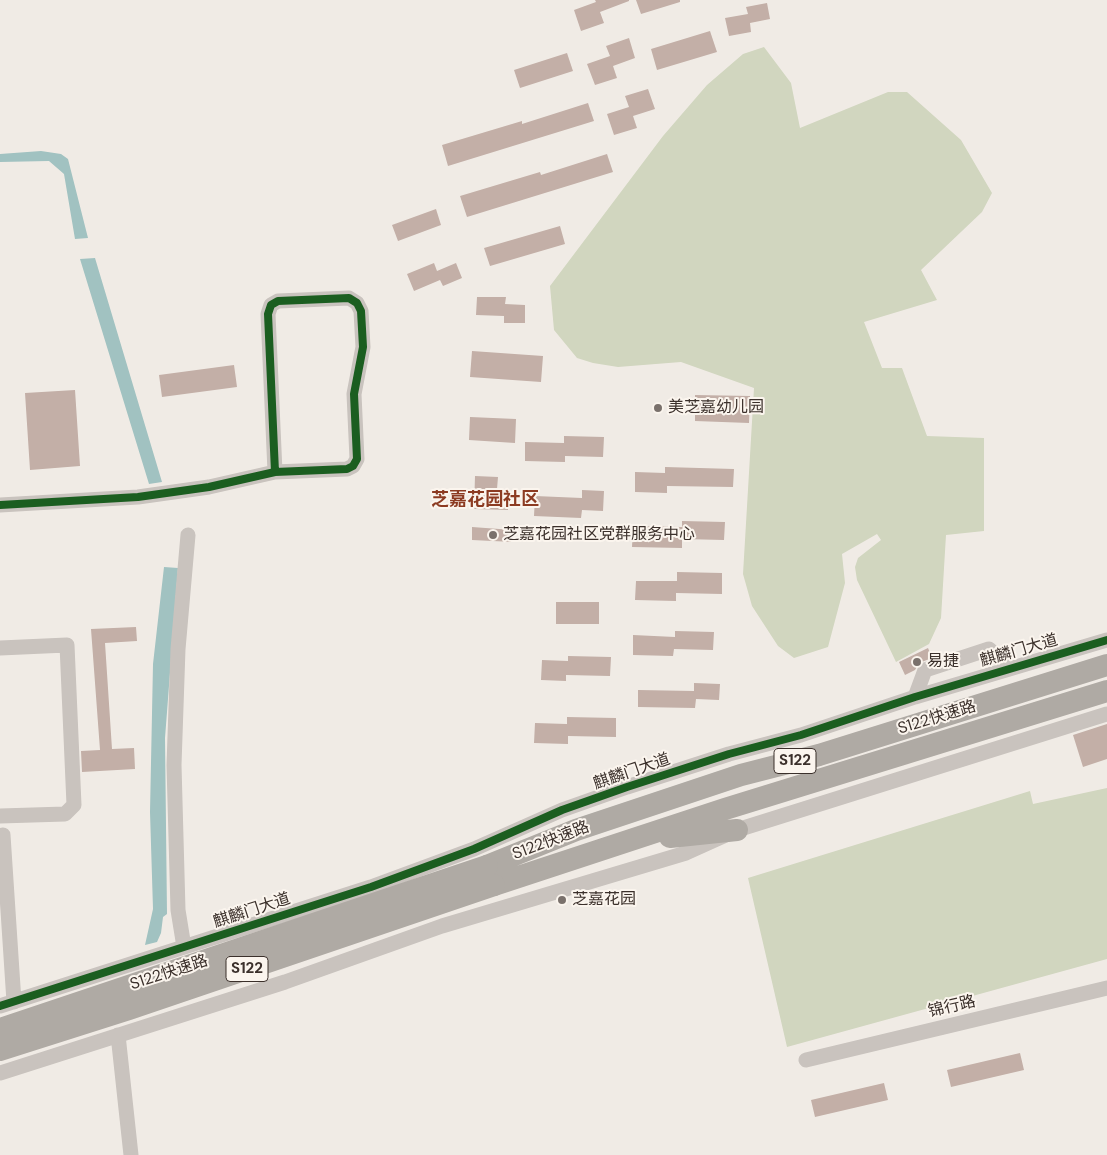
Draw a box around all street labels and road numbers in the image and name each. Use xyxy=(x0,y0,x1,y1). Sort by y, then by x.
street label: 麒麟门大道 xyxy=(978,631,1060,671)
street label: S122快速路 xyxy=(896,697,978,739)
road number: S122 xyxy=(774,748,816,774)
street label: 麒麟门大道 xyxy=(591,750,673,794)
street label: S122快速路 xyxy=(510,818,592,864)
street label: 麒麟门大道 xyxy=(211,890,293,932)
street label: S122快速路 xyxy=(128,951,210,995)
road number: S122 xyxy=(226,956,268,982)
street label: 锦行路 xyxy=(926,992,978,1022)

